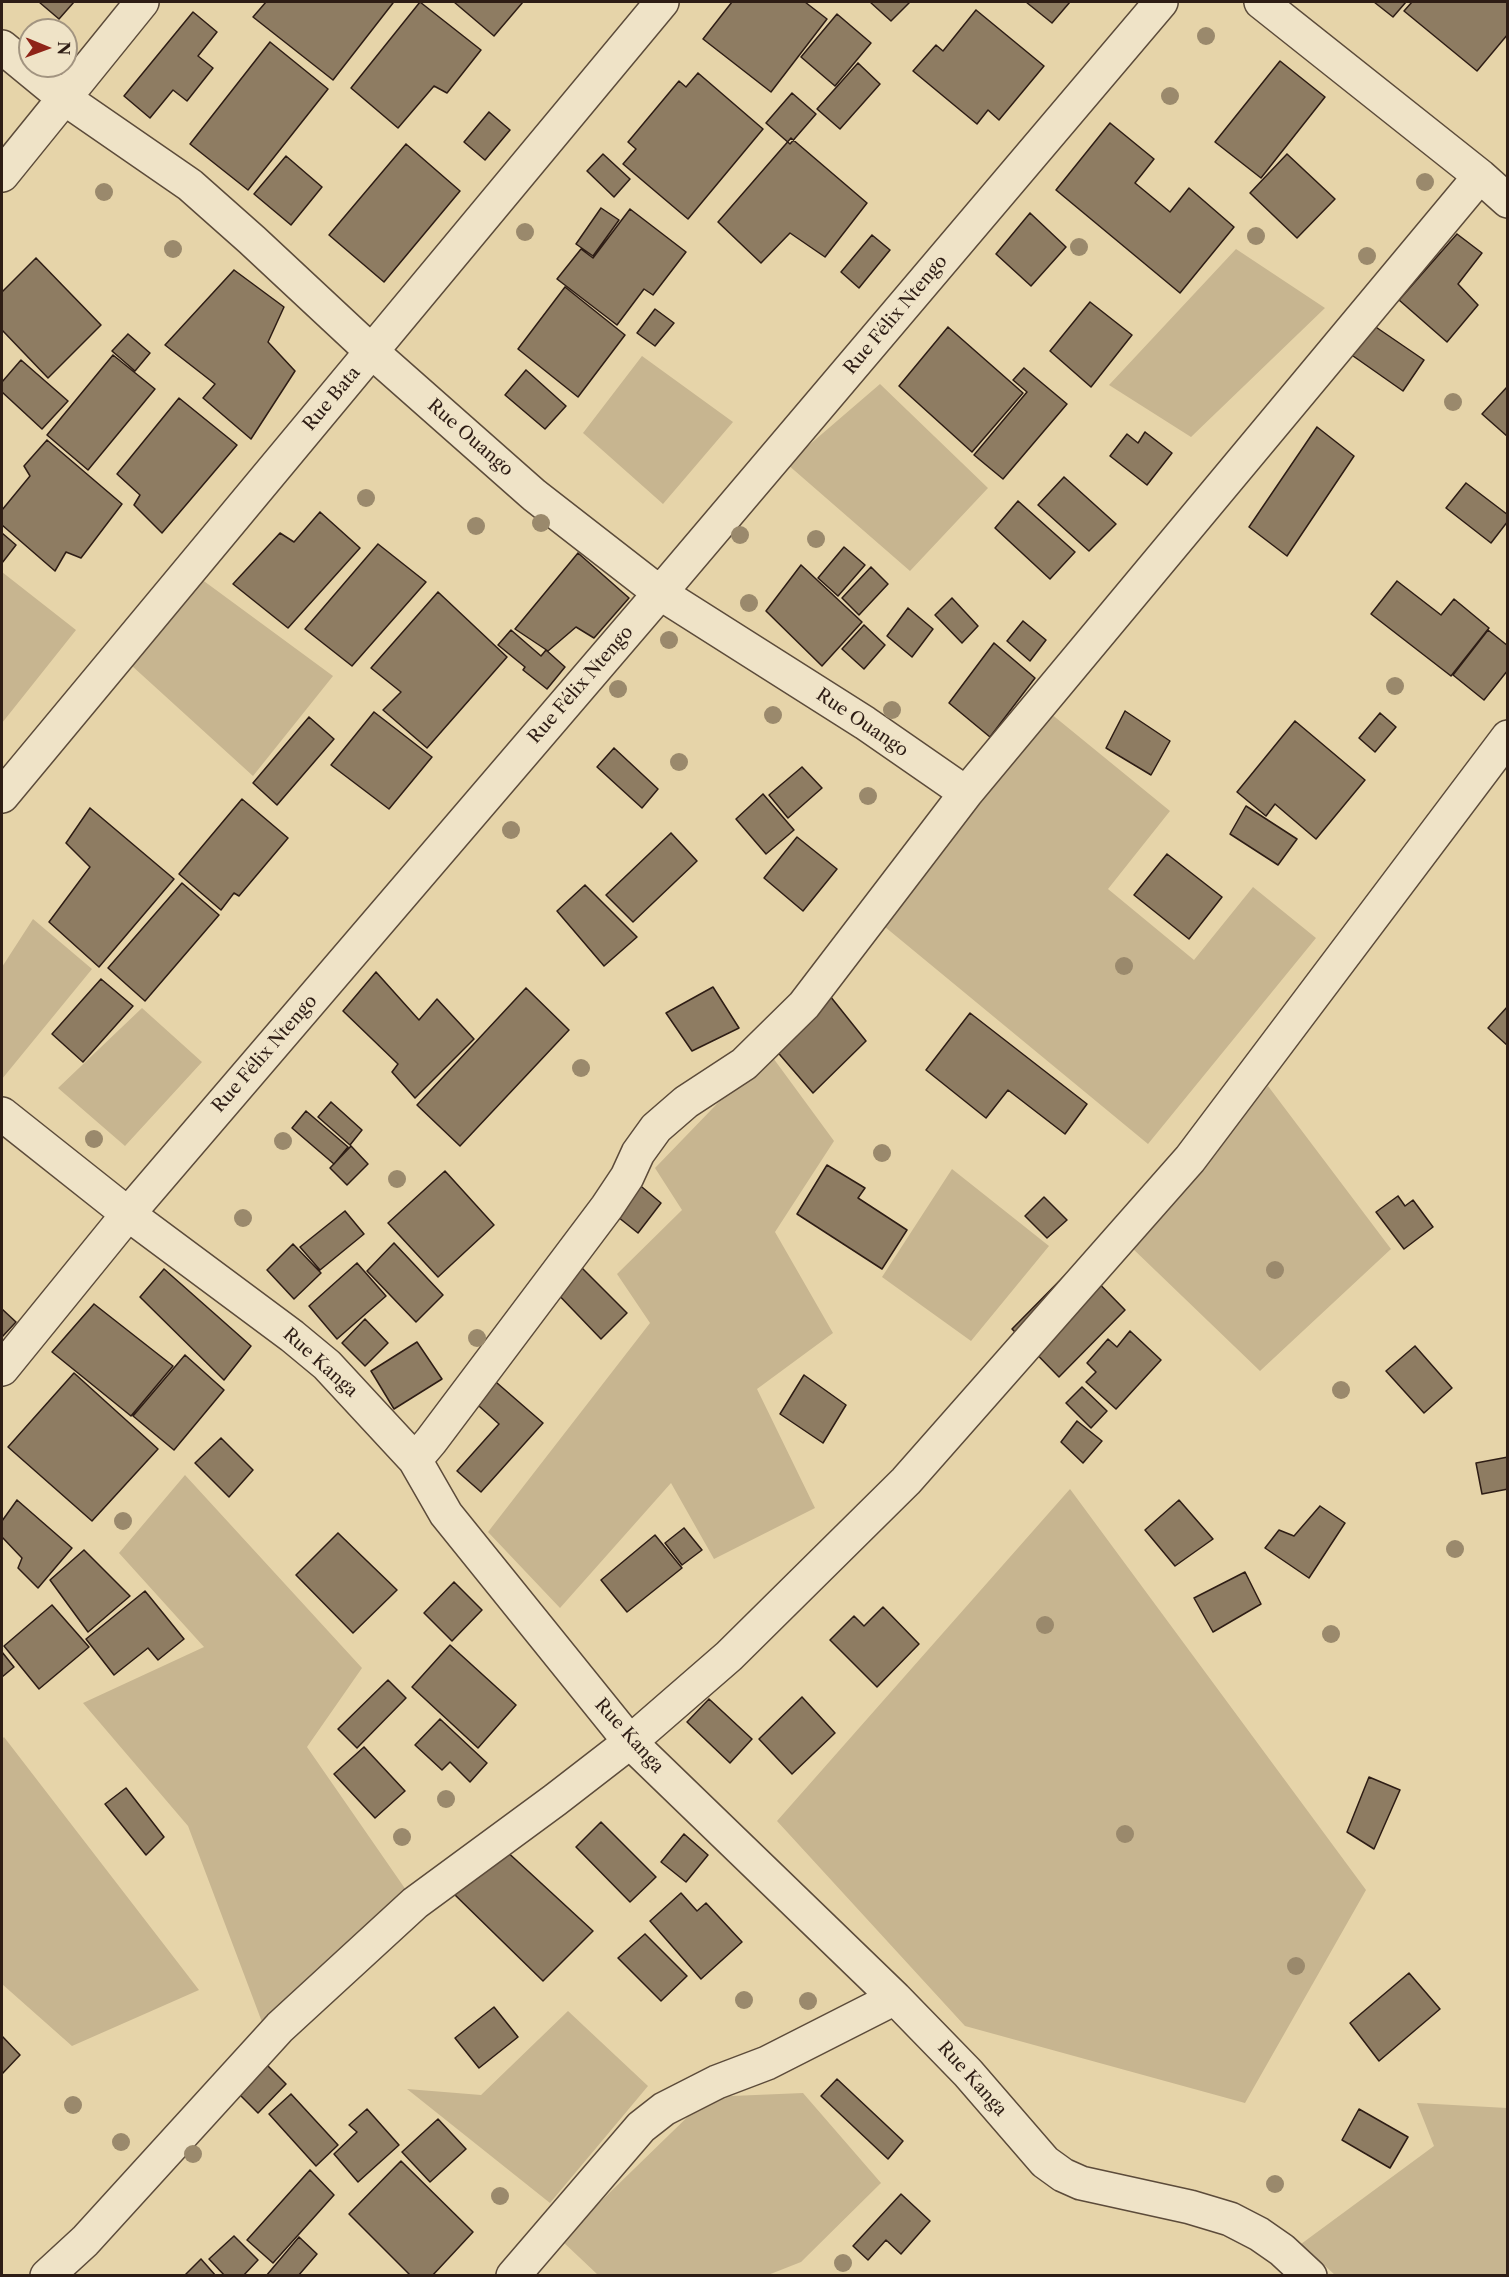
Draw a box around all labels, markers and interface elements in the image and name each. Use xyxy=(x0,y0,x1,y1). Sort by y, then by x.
north arrow xyxy=(18,18,78,78)
text: N xyxy=(54,41,74,55)
street label: Rue Félix Ntengo xyxy=(840,251,952,379)
street label: Rue Bata xyxy=(299,363,365,435)
street label: Rue Ouango xyxy=(423,395,517,481)
street label: Rue Félix Ntengo xyxy=(524,622,638,748)
street label: Rue Ouango xyxy=(812,684,912,762)
street label: Rue Félix Ntengo xyxy=(208,991,322,1117)
street label: Rue Kanga xyxy=(278,1324,362,1402)
street label: Rue Kanga xyxy=(590,1694,668,1778)
street label: Rue Kanga xyxy=(933,2037,1011,2121)

